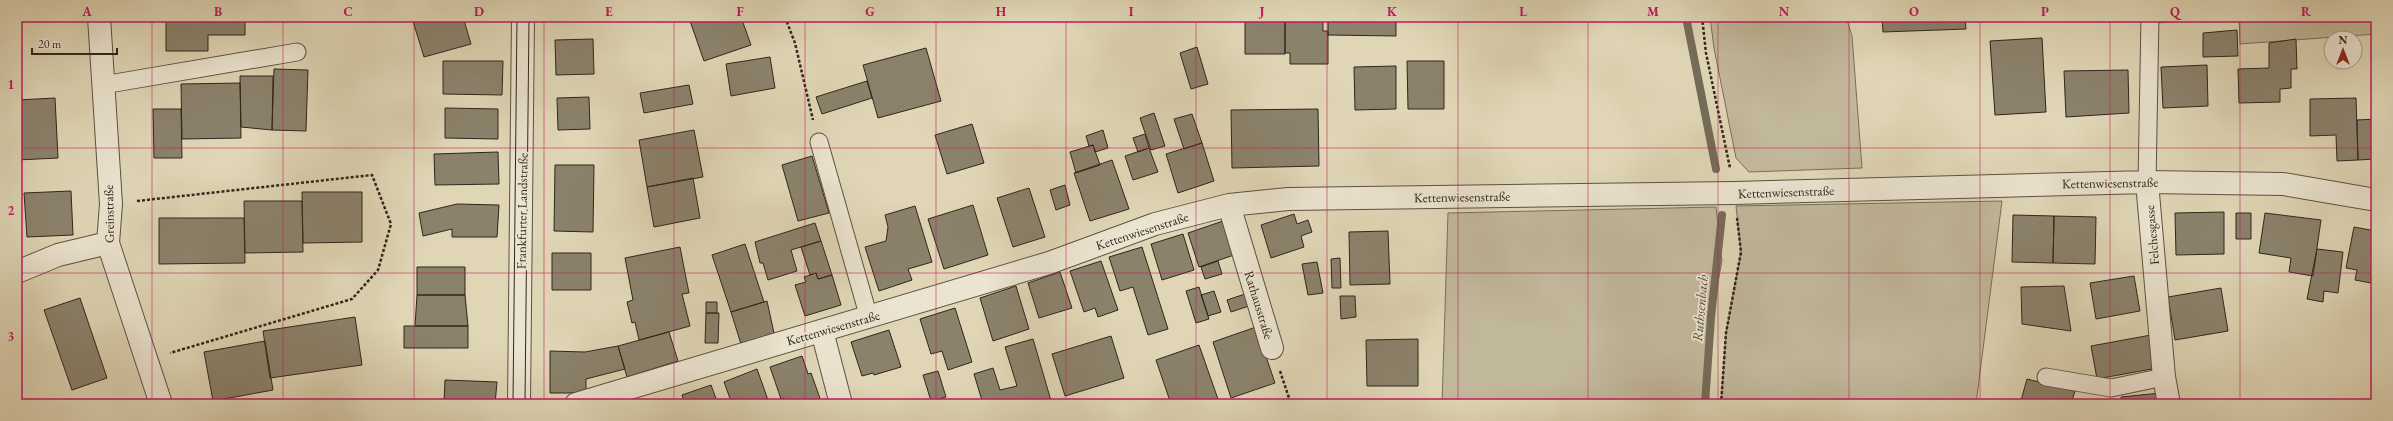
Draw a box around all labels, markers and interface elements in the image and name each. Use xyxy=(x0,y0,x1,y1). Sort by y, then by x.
text: A xyxy=(81,3,92,20)
text: B xyxy=(214,3,222,20)
text: C xyxy=(343,3,353,20)
text: D xyxy=(474,3,484,20)
text: E xyxy=(605,3,613,20)
text: F xyxy=(736,3,744,20)
text: G xyxy=(865,3,875,20)
text: H xyxy=(996,3,1007,20)
text: I xyxy=(1129,3,1134,20)
text: J xyxy=(1258,3,1265,20)
text: K xyxy=(1387,3,1398,20)
text: L xyxy=(1519,3,1527,20)
text: M xyxy=(1647,3,1659,20)
text: N xyxy=(1779,3,1790,20)
text: O xyxy=(1909,3,1919,20)
text: P xyxy=(2041,3,2049,20)
text: Q xyxy=(2170,3,2182,20)
text: R xyxy=(2301,3,2311,20)
scale bar xyxy=(32,30,117,56)
north arrow xyxy=(2323,30,2363,70)
text: N xyxy=(2339,33,2348,47)
text: 20 m xyxy=(38,36,62,52)
text: 1 xyxy=(8,76,15,93)
street label: Frankfurter Landstraße xyxy=(512,153,532,269)
street label: Kettenwiesenstraße xyxy=(2062,174,2158,192)
street label: Kettenwiesenstraße xyxy=(1738,182,1834,202)
street label: Greinstraße xyxy=(100,185,118,243)
street label: Kettenwiesenstraße xyxy=(1414,188,1510,206)
text: 2 xyxy=(8,202,15,219)
street label: Felchesgasse xyxy=(2141,204,2163,266)
street label: Kettenwiesenstraße xyxy=(1094,208,1190,254)
street label: Rathausstraße xyxy=(1241,269,1277,341)
water label: Ruthsenbach xyxy=(1688,274,1712,342)
street label: Kettenwiesenstraße xyxy=(784,307,882,349)
text: 3 xyxy=(8,328,15,345)

